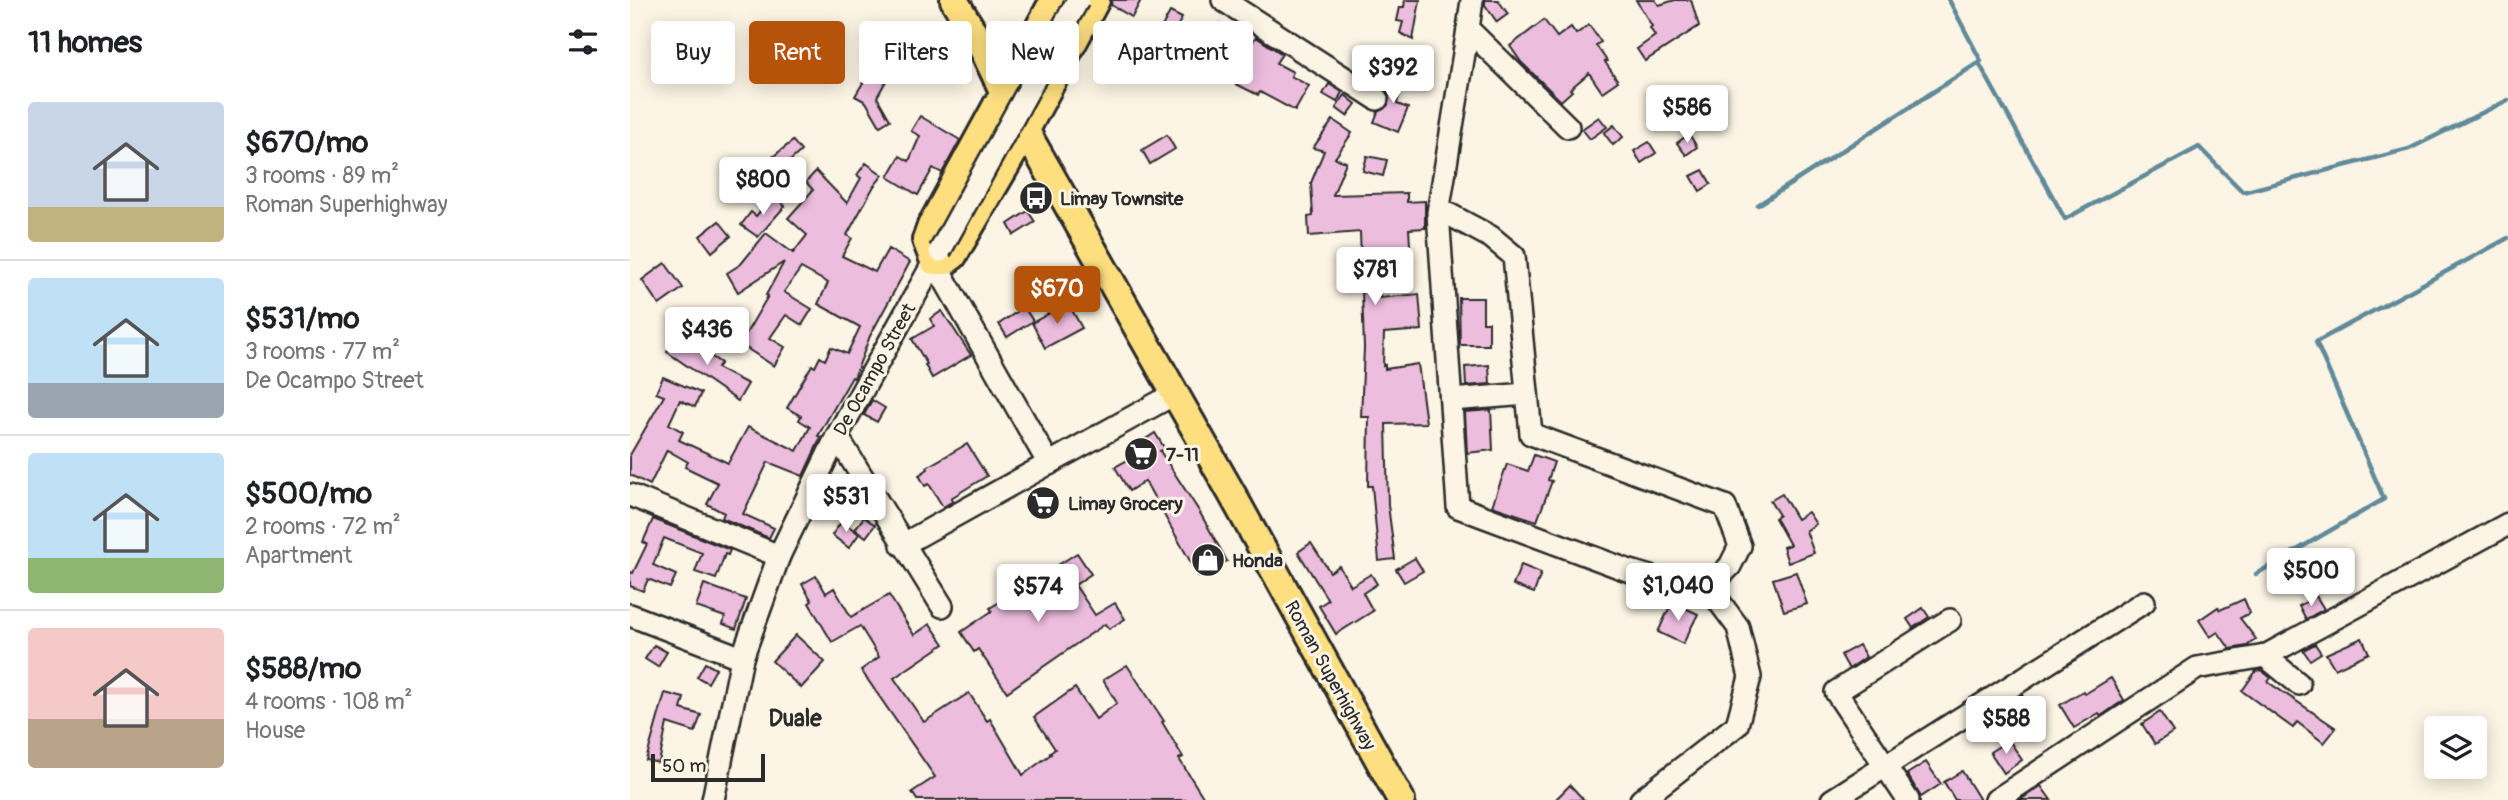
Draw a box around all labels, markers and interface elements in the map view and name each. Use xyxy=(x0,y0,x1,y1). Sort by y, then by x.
chip: Buy xyxy=(651,21,735,84)
chip: Rent xyxy=(749,21,845,84)
chip: Filters xyxy=(859,21,972,84)
chip: New xyxy=(986,21,1079,84)
chip: Apartment xyxy=(1093,21,1253,84)
icon: filters xyxy=(564,23,602,61)
text: 11 homes xyxy=(28,24,142,61)
pin: $392 xyxy=(1352,46,1434,105)
text: $392 xyxy=(1368,53,1418,82)
pin: $586 xyxy=(1646,86,1728,145)
text: $586 xyxy=(1662,93,1712,122)
text: $670/mo xyxy=(245,124,368,161)
icon: home xyxy=(84,130,168,214)
pin: $800 xyxy=(722,158,804,217)
text: 3 rooms · 89 m² xyxy=(245,161,399,190)
text: $800 xyxy=(735,165,791,194)
bus stop icon: Limay Townsite xyxy=(1017,179,1055,217)
place label: Limay Townsite xyxy=(1060,187,1184,211)
text: Roman Superhighway xyxy=(245,190,448,219)
pin: $781 xyxy=(1334,247,1416,307)
text: $781 xyxy=(1352,255,1398,284)
pin: $670 xyxy=(1016,266,1098,326)
text: $670 xyxy=(1030,274,1084,303)
street label: De Ocampo Street xyxy=(829,299,921,440)
text: $531/mo xyxy=(245,300,360,337)
icon: home xyxy=(84,306,168,390)
pin: $436 xyxy=(666,308,748,367)
text: $436 xyxy=(681,315,733,344)
text: 3 rooms · 77 m² xyxy=(245,337,400,366)
text: De Ocampo Street xyxy=(245,366,424,395)
supermarket icon: 7-11 xyxy=(1122,435,1160,473)
place label: 7-11 xyxy=(1166,443,1199,467)
text: $500/mo xyxy=(245,475,372,512)
pin: $531 xyxy=(805,475,887,534)
icon: home xyxy=(84,481,168,565)
text: $531 xyxy=(823,482,869,511)
supermarket icon: Limay Grocery xyxy=(1024,484,1062,522)
place label: Limay Grocery xyxy=(1068,492,1184,516)
text: 2 rooms · 72 m² xyxy=(245,512,401,541)
text: Apartment xyxy=(245,541,352,570)
shop icon: Honda xyxy=(1189,541,1227,579)
pin: $500 xyxy=(2270,548,2352,608)
place label: Honda xyxy=(1232,549,1283,573)
text: $500 xyxy=(2283,556,2339,585)
pin: $574 xyxy=(997,564,1079,624)
pin: $1,040 xyxy=(1621,564,1735,623)
text: $1,040 xyxy=(1642,571,1714,600)
text: $574 xyxy=(1013,572,1063,601)
street label: Roman Superhighway xyxy=(1279,596,1381,754)
text: $588/mo xyxy=(245,650,361,687)
icon: home xyxy=(84,656,168,740)
text: 4 rooms · 108 m² xyxy=(245,687,412,716)
pin: $588 xyxy=(1965,696,2047,756)
district label: Duale xyxy=(768,704,822,733)
text: $588 xyxy=(1982,704,2030,733)
text: House xyxy=(245,716,305,745)
map controls xyxy=(2424,716,2487,779)
button: layers xyxy=(2424,716,2487,779)
scale bar xyxy=(651,751,765,783)
text: 50 m xyxy=(662,754,706,778)

